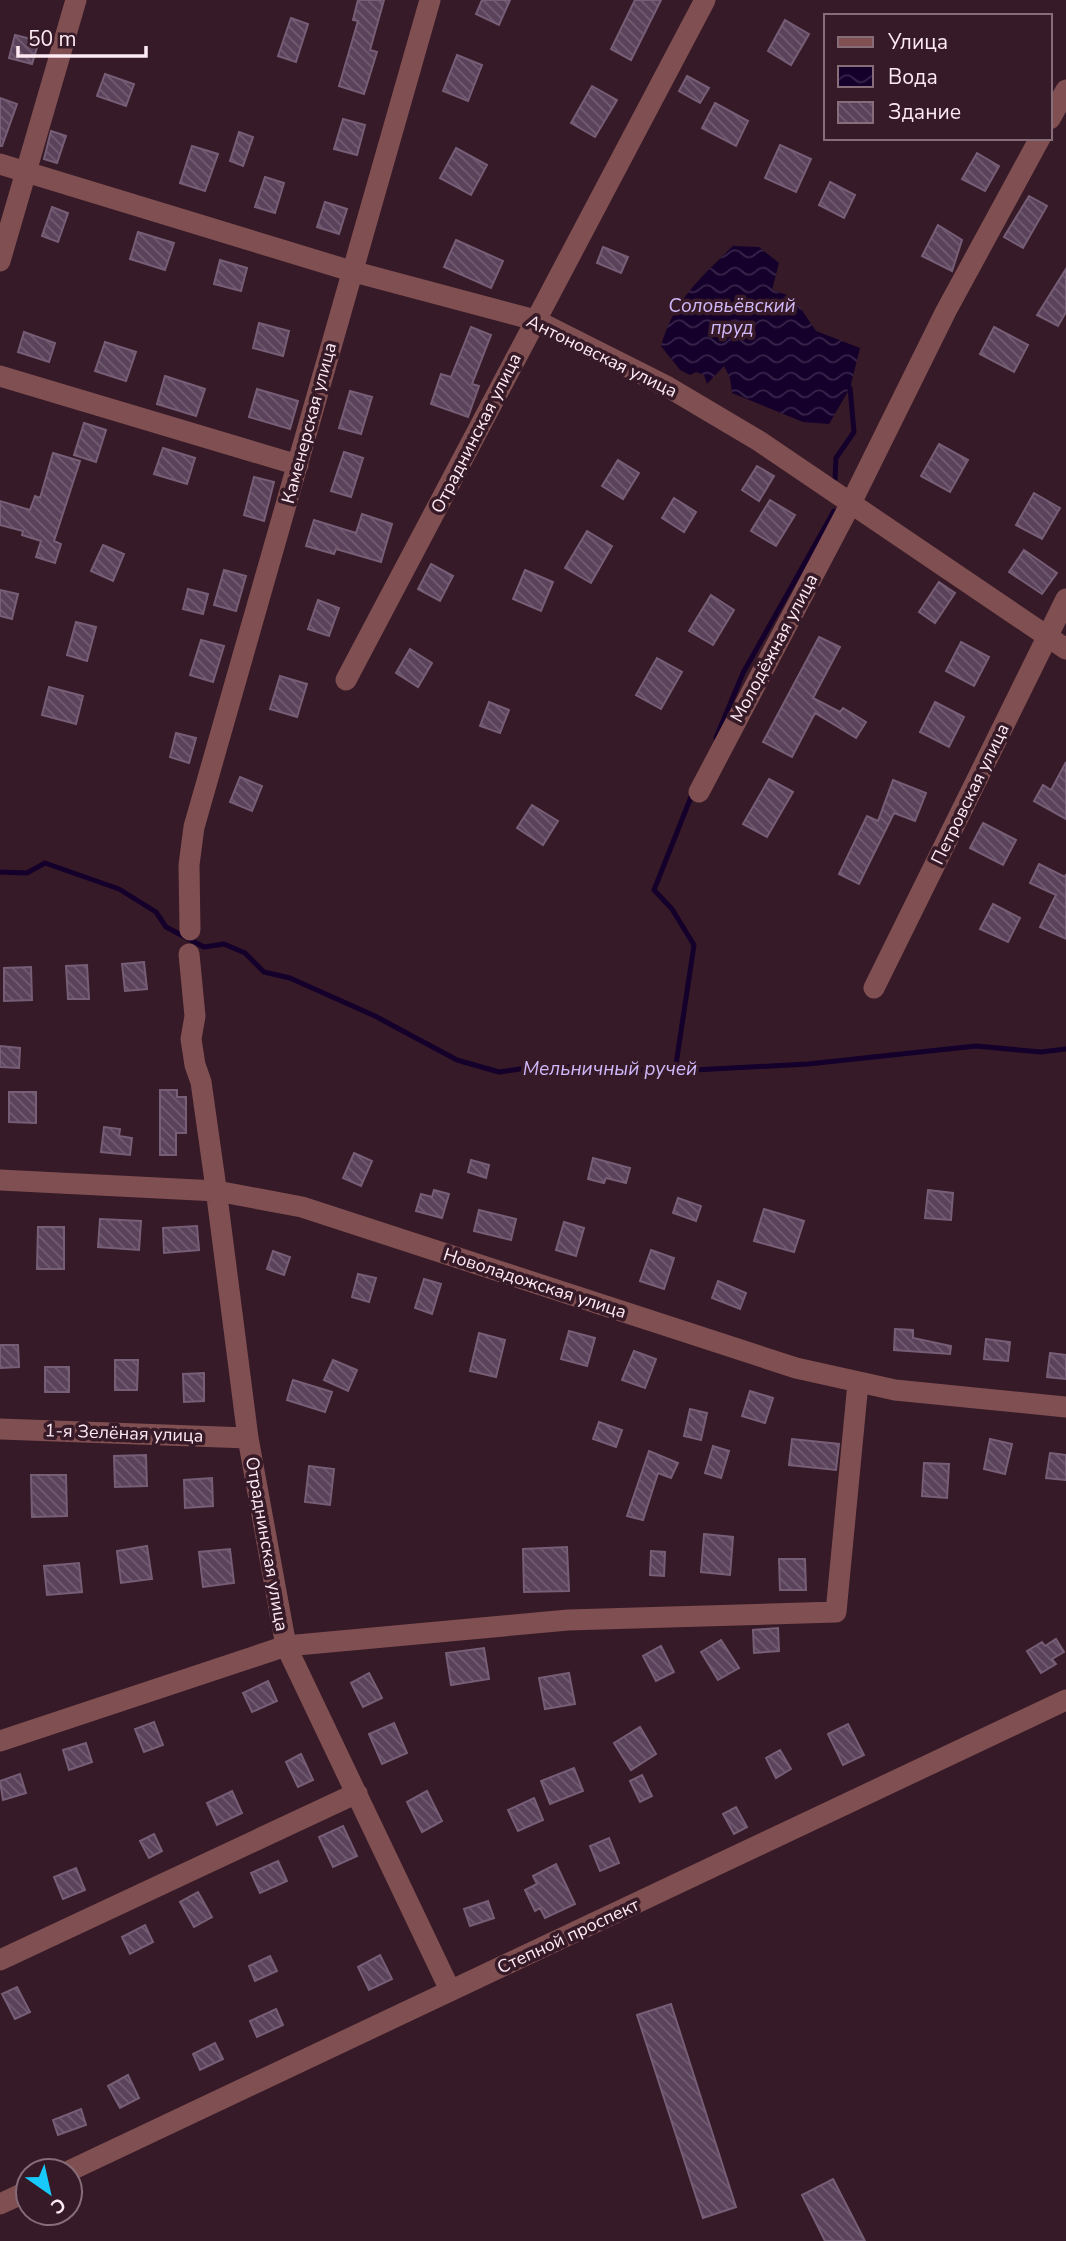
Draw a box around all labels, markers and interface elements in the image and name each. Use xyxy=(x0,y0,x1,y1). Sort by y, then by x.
scale bar xyxy=(18,14,145,58)
legend xyxy=(824,14,1052,140)
text: 50 m xyxy=(28,25,77,53)
text: Улица xyxy=(887,28,948,56)
text: Вода xyxy=(888,63,938,91)
text: Здание xyxy=(888,98,961,126)
water label: Соловьёвский пруд xyxy=(668,293,796,341)
street label: Антоновская улица xyxy=(523,309,681,403)
street label: Каменерская улица xyxy=(276,340,342,506)
street label: Отраднинская улица xyxy=(425,349,527,517)
street label: Молодёжная улица xyxy=(725,569,823,727)
street label: Петровская улица xyxy=(925,719,1015,869)
water label: Мельничный ручей xyxy=(523,1056,697,1082)
street label: Новоладожская улица xyxy=(440,1242,630,1324)
street label: 1-я Зелёная улица xyxy=(44,1418,204,1448)
street label: Отраднинская улица xyxy=(240,1455,294,1633)
street label: Степной проспект xyxy=(493,1893,643,1979)
north arrow xyxy=(14,2157,84,2227)
text: С xyxy=(45,2191,71,2220)

